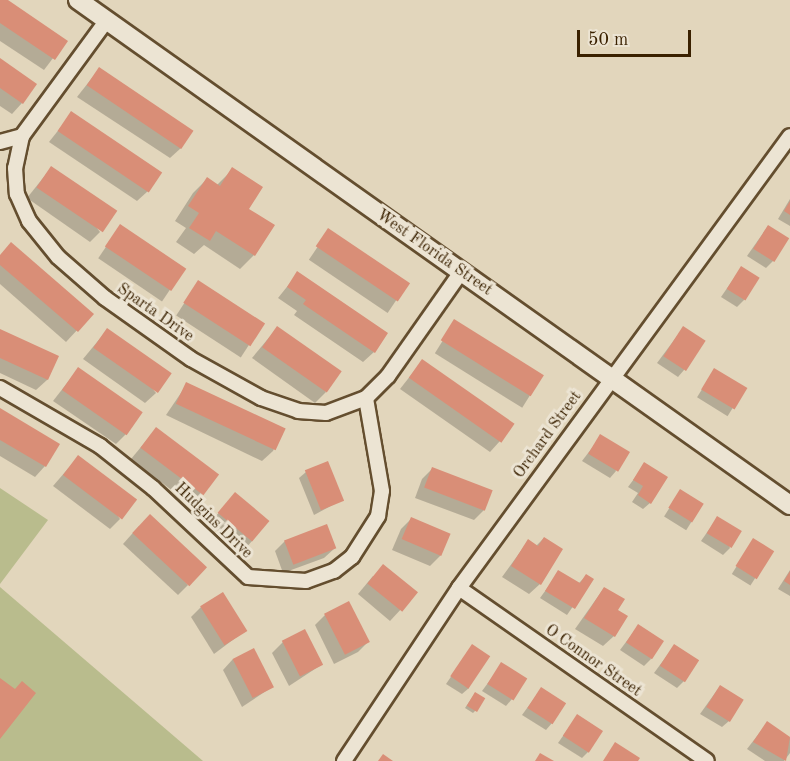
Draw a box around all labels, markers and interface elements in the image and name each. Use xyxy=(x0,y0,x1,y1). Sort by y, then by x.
scale bar xyxy=(580,18,694,56)
text: 50 m xyxy=(588,31,628,49)
street label: West Florida Street xyxy=(372,206,496,300)
street label: Sparta Drive xyxy=(113,280,197,346)
street label: Orchard Street xyxy=(510,388,586,482)
street label: Hudgins Drive xyxy=(170,479,256,563)
street label: O Connor Street xyxy=(541,621,645,701)

